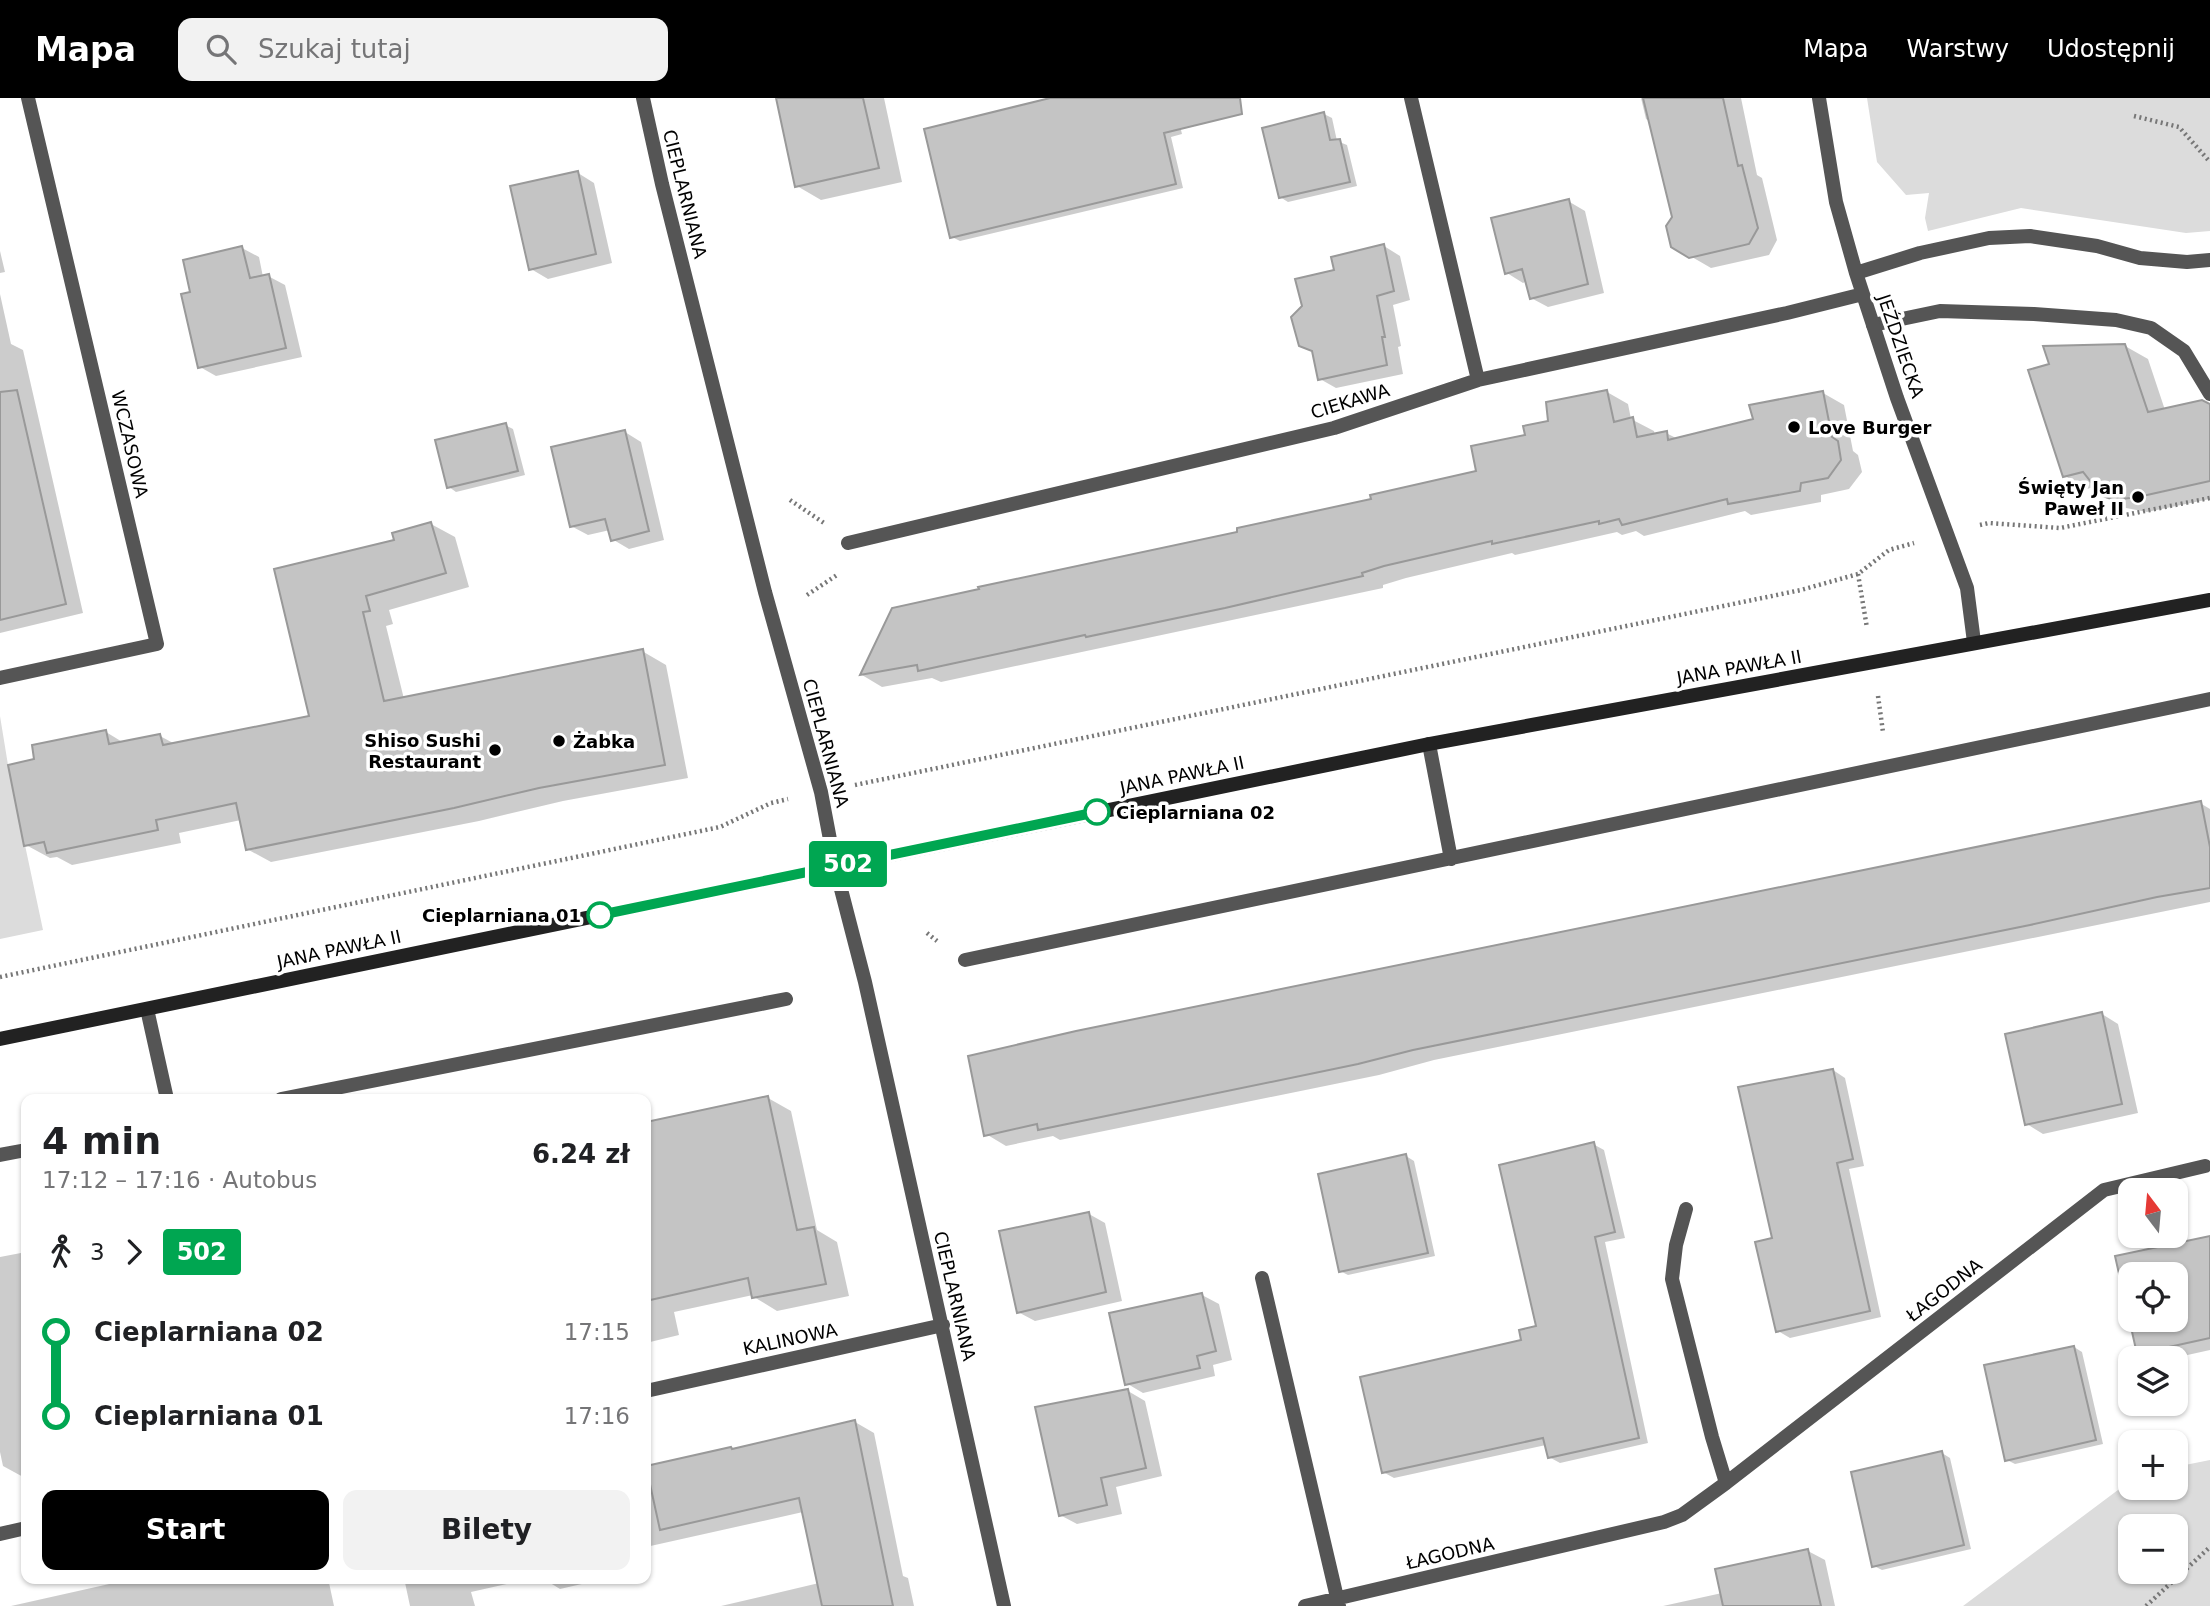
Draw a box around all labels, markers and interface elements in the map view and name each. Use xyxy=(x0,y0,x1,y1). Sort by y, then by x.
search box xyxy=(178,18,668,81)
text: Mapa xyxy=(35,30,136,69)
icon: search xyxy=(202,30,240,68)
text: Szukaj tutaj xyxy=(258,34,411,64)
text: Mapa xyxy=(1803,35,1869,63)
text: Warstwy xyxy=(1907,35,2009,63)
text: Udostępnij xyxy=(2047,35,2175,63)
street label: CIEPLARNIANA xyxy=(659,127,711,261)
street label: JEŹDZIECKA xyxy=(1873,290,1929,401)
street label: CIEKAWA xyxy=(1308,379,1393,423)
street label: WCZASOWA xyxy=(107,388,153,500)
place label: Love Burger xyxy=(1808,417,1932,438)
marker: Love Burger xyxy=(1786,419,1802,435)
place label: Święty Jan Paweł II xyxy=(2018,477,2124,519)
marker: Święty Jan Paweł II xyxy=(2130,489,2146,505)
street label: JANA PAWŁA II xyxy=(1674,646,1803,688)
street label: CIEPLARNIANA xyxy=(799,676,853,810)
place label: Shiso Sushi Restaurant xyxy=(364,730,481,772)
place label: Żabka xyxy=(573,731,635,752)
marker: Żabka xyxy=(551,733,567,749)
marker: Shiso Sushi Restaurant xyxy=(487,742,503,758)
street label: JANA PAWŁA II xyxy=(1117,752,1246,799)
marker: Cieplarniana 02 xyxy=(1084,799,1110,825)
place label: Cieplarniana 02 xyxy=(1116,802,1275,823)
line badge: 502 xyxy=(808,841,888,887)
text: 502 xyxy=(823,850,873,878)
marker: Cieplarniana 01 xyxy=(587,902,613,928)
place label: Cieplarniana 01 xyxy=(422,905,581,926)
street label: JANA PAWŁA II xyxy=(274,926,403,973)
text: 4 min xyxy=(42,1119,161,1163)
text: 6.24 zł xyxy=(532,1139,630,1169)
text: 17:12 – 17:16 · Autobus xyxy=(42,1167,317,1193)
north arrow xyxy=(2118,1178,2188,1248)
map controls xyxy=(2118,1178,2188,1584)
street label: CIEPLARNIANA xyxy=(930,1229,980,1363)
icon: walk xyxy=(42,1233,80,1271)
icon: forward xyxy=(115,1233,153,1271)
text: 502 xyxy=(177,1238,227,1266)
text: 3 xyxy=(90,1239,105,1265)
street label: ŁAGODNA xyxy=(1901,1254,1986,1327)
button: locate xyxy=(2118,1262,2188,1332)
text: Cieplarniana 02 xyxy=(94,1317,324,1347)
text: 17:15 xyxy=(564,1319,630,1345)
street label: KALINOWA xyxy=(741,1319,840,1359)
button: layers xyxy=(2118,1346,2188,1416)
text: Cieplarniana 01 xyxy=(94,1401,324,1431)
text: 17:16 xyxy=(564,1403,630,1429)
button: + xyxy=(2118,1430,2188,1500)
button: Start xyxy=(42,1490,329,1570)
button: Bilety xyxy=(343,1490,630,1570)
button: − xyxy=(2118,1514,2188,1584)
street label: ŁAGODNA xyxy=(1403,1533,1497,1574)

